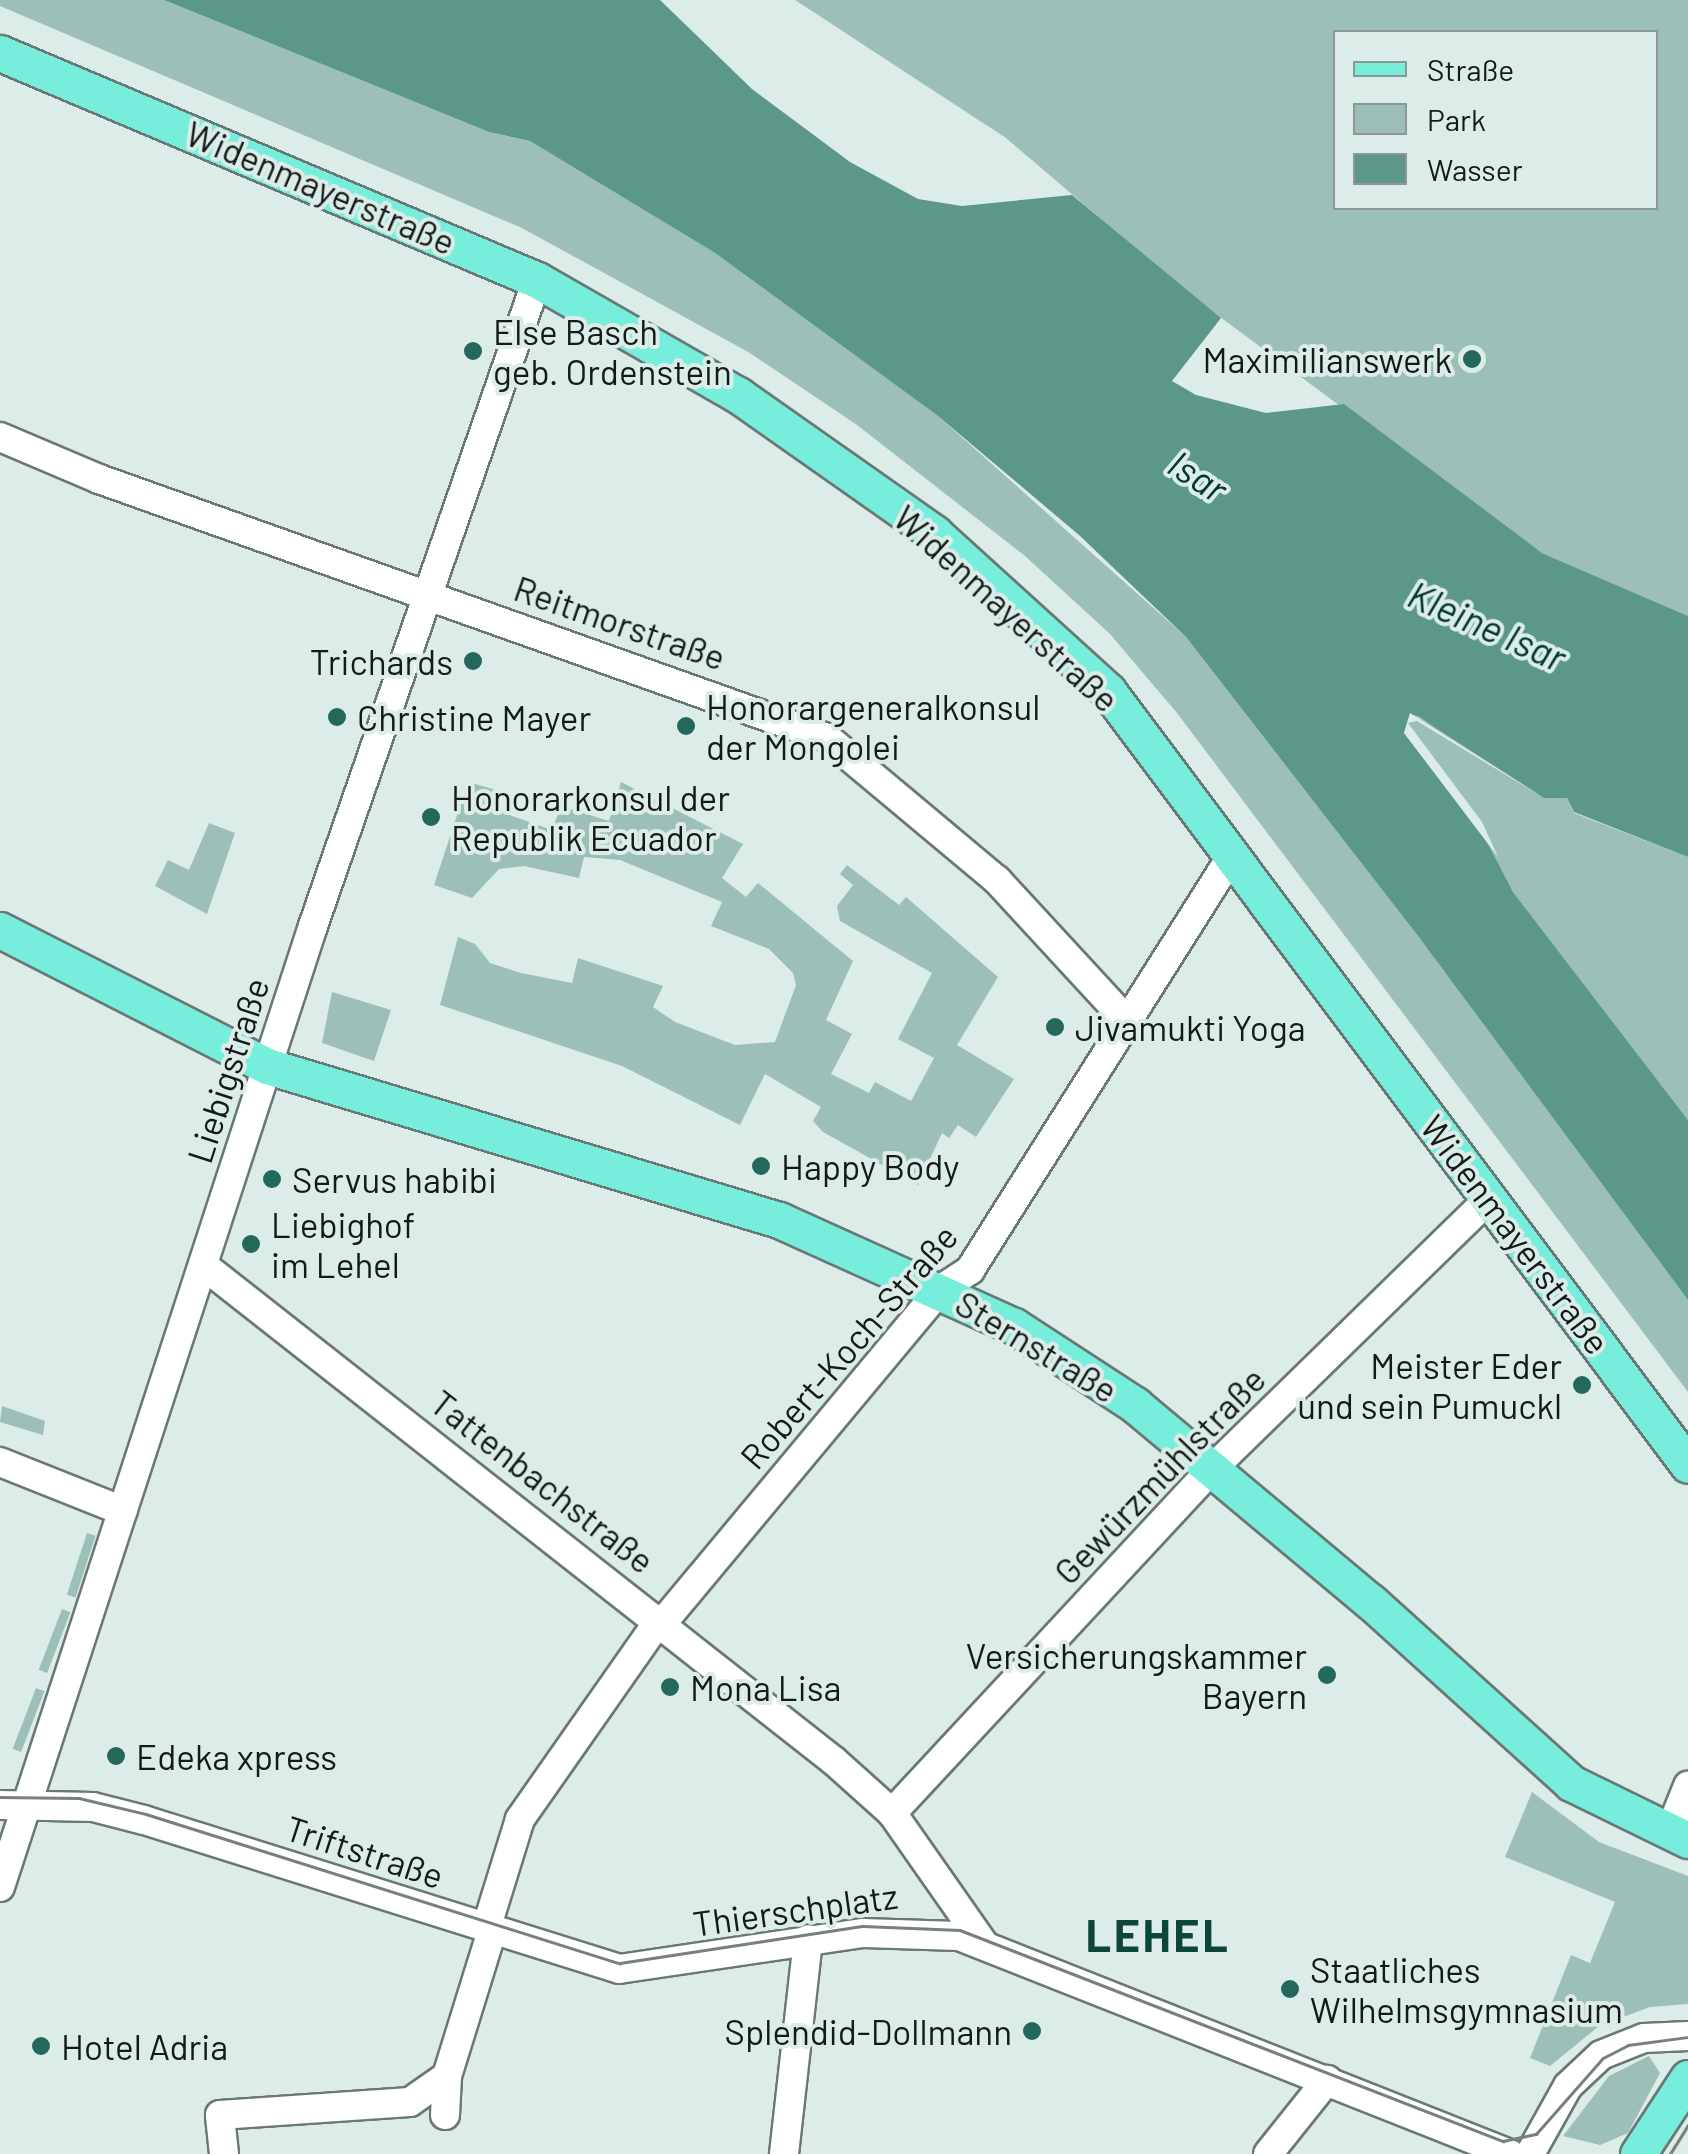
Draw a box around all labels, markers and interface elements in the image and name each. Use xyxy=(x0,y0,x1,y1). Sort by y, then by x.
legend xyxy=(1333,30,1658,210)
text: Straße xyxy=(1427,51,1514,87)
text: Park xyxy=(1427,101,1486,137)
street label: Widenmayerstraße xyxy=(180,111,462,263)
text: Wasser xyxy=(1427,151,1523,187)
place label: Else Basch geb. Ordenstein xyxy=(493,310,732,392)
place label: Maximilianswerk xyxy=(1203,338,1452,380)
marker: Else Basch geb. Ordenstein xyxy=(462,340,484,362)
marker: Maximilianswerk xyxy=(1461,348,1483,370)
water label: Isar xyxy=(1160,440,1236,512)
street label: Widenmayerstraße xyxy=(886,496,1128,720)
street label: Reitmorstraße xyxy=(509,566,731,678)
water label: Kleine Isar xyxy=(1401,571,1573,681)
place label: Trichards xyxy=(310,640,453,682)
marker: Trichards xyxy=(462,650,484,672)
place label: Honorargeneralkonsul der Mongolei xyxy=(706,685,1040,767)
place label: Christine Mayer xyxy=(357,696,591,738)
marker: Christine Mayer xyxy=(326,706,348,728)
marker: Honorargeneralkonsul der Mongolei xyxy=(675,715,697,737)
place label: Honorarkonsul der Republik Ecuador xyxy=(451,776,730,858)
marker: Honorarkonsul der Republik Ecuador xyxy=(420,806,442,828)
street label: Liebigstraße xyxy=(177,972,277,1168)
place label: Jivamukti Yoga xyxy=(1075,1006,1306,1048)
marker: Jivamukti Yoga xyxy=(1044,1016,1066,1038)
street label: Widenmayerstraße xyxy=(1413,1106,1619,1362)
place label: Happy Body xyxy=(781,1145,959,1187)
marker: Happy Body xyxy=(750,1155,772,1177)
place label: Servus habibi xyxy=(292,1158,497,1200)
marker: Servus habibi xyxy=(261,1168,283,1190)
place label: Liebighof im Lehel xyxy=(271,1203,415,1285)
street label: Robert-Koch-Straße xyxy=(731,1215,965,1477)
marker: Liebighof im Lehel xyxy=(240,1233,262,1255)
street label: Sternstraße xyxy=(949,1281,1125,1411)
place label: Meister Eder und sein Pumuckl xyxy=(1297,1344,1562,1426)
street label: Gewürzmühlstraße xyxy=(1045,1358,1273,1592)
marker: Meister Eder und sein Pumuckl xyxy=(1571,1374,1593,1396)
street label: Tattenbachstraße xyxy=(423,1381,663,1581)
place label: Versicherungskammer Bayern xyxy=(966,1634,1307,1716)
marker: Versicherungskammer Bayern xyxy=(1316,1664,1338,1686)
place label: Mona Lisa xyxy=(690,1666,841,1708)
marker: Mona Lisa xyxy=(659,1676,681,1698)
place label: Edeka xpress xyxy=(136,1735,337,1777)
marker: Edeka xpress xyxy=(105,1745,127,1767)
street label: Triftstraße xyxy=(281,1806,449,1896)
street label: Thierschplatz xyxy=(690,1874,900,1944)
district label: LEHEL xyxy=(1086,1908,1230,1962)
place label: Staatliches Wilhelmsgymnasium xyxy=(1310,1948,1623,2030)
marker: Staatliches Wilhelmsgymnasium xyxy=(1279,1978,1301,2000)
place label: Splendid-Dollmann xyxy=(725,2010,1012,2052)
marker: Splendid-Dollmann xyxy=(1021,2020,1043,2042)
place label: Hotel Adria xyxy=(61,2025,228,2067)
marker: Hotel Adria xyxy=(30,2035,52,2057)

